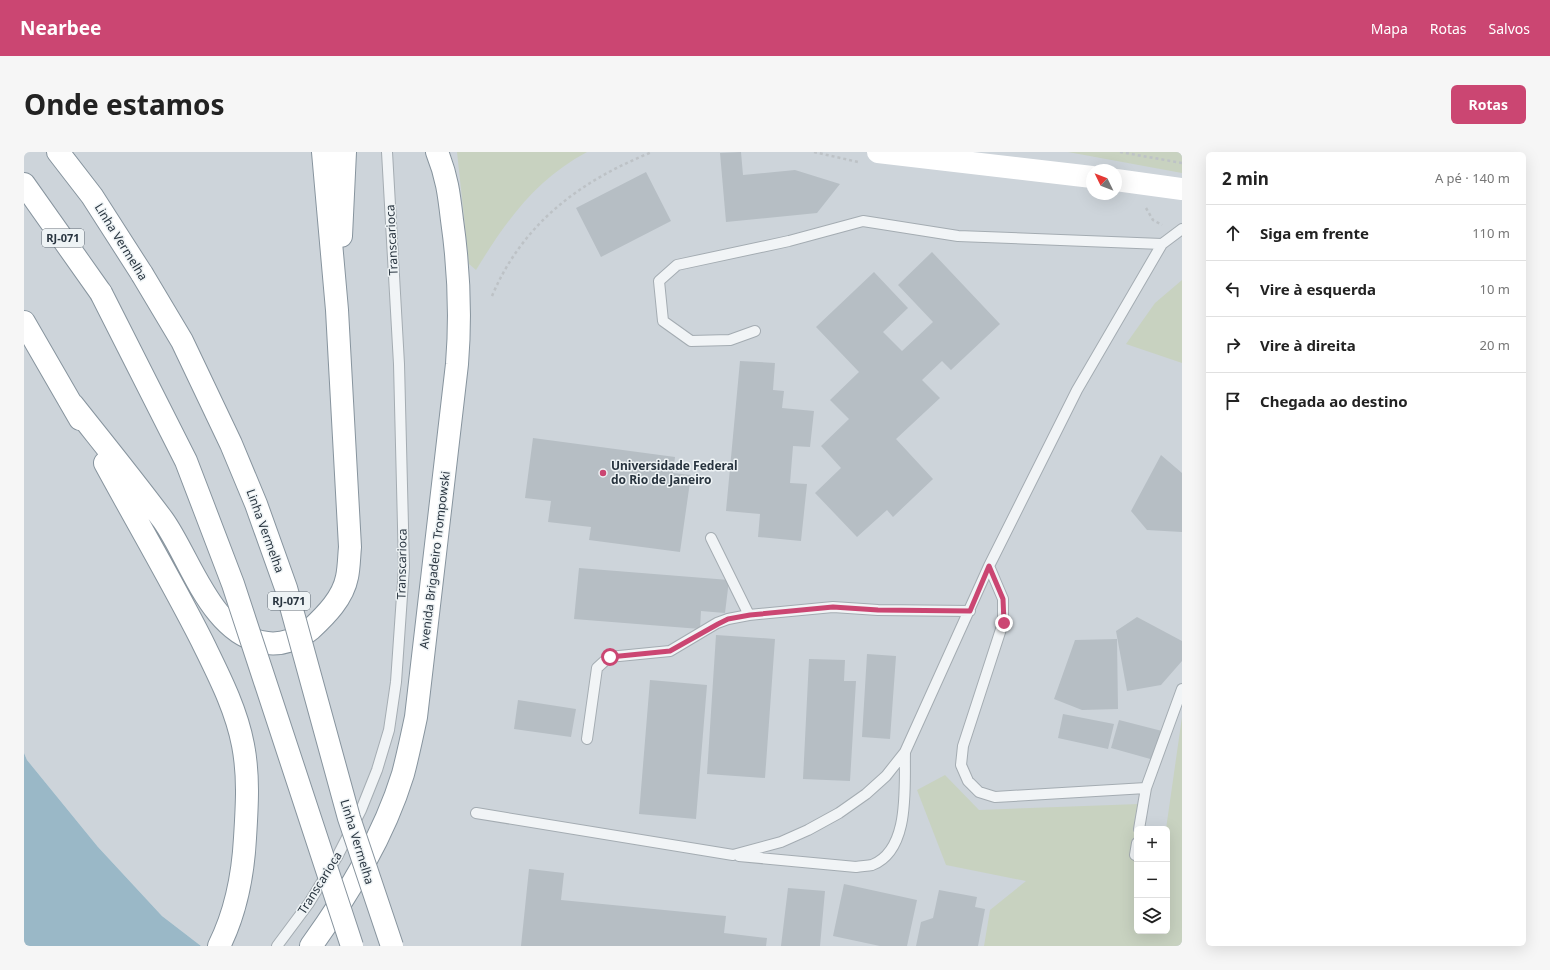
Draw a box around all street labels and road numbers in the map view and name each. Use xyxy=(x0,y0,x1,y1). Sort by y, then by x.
street label: Linha Vermelha xyxy=(91,200,152,284)
street label: Transcarioca xyxy=(381,204,402,276)
road number: RJ-071 xyxy=(42,229,84,247)
street label: Avenida Brigadeiro Trompowski xyxy=(415,470,454,650)
street label: Linha Vermelha xyxy=(242,487,289,575)
street label: Transcarioca xyxy=(392,528,411,600)
road number: RJ-071 xyxy=(268,592,310,610)
street label: Linha Vermelha xyxy=(336,797,378,886)
street label: Transcarioca xyxy=(294,848,346,917)

